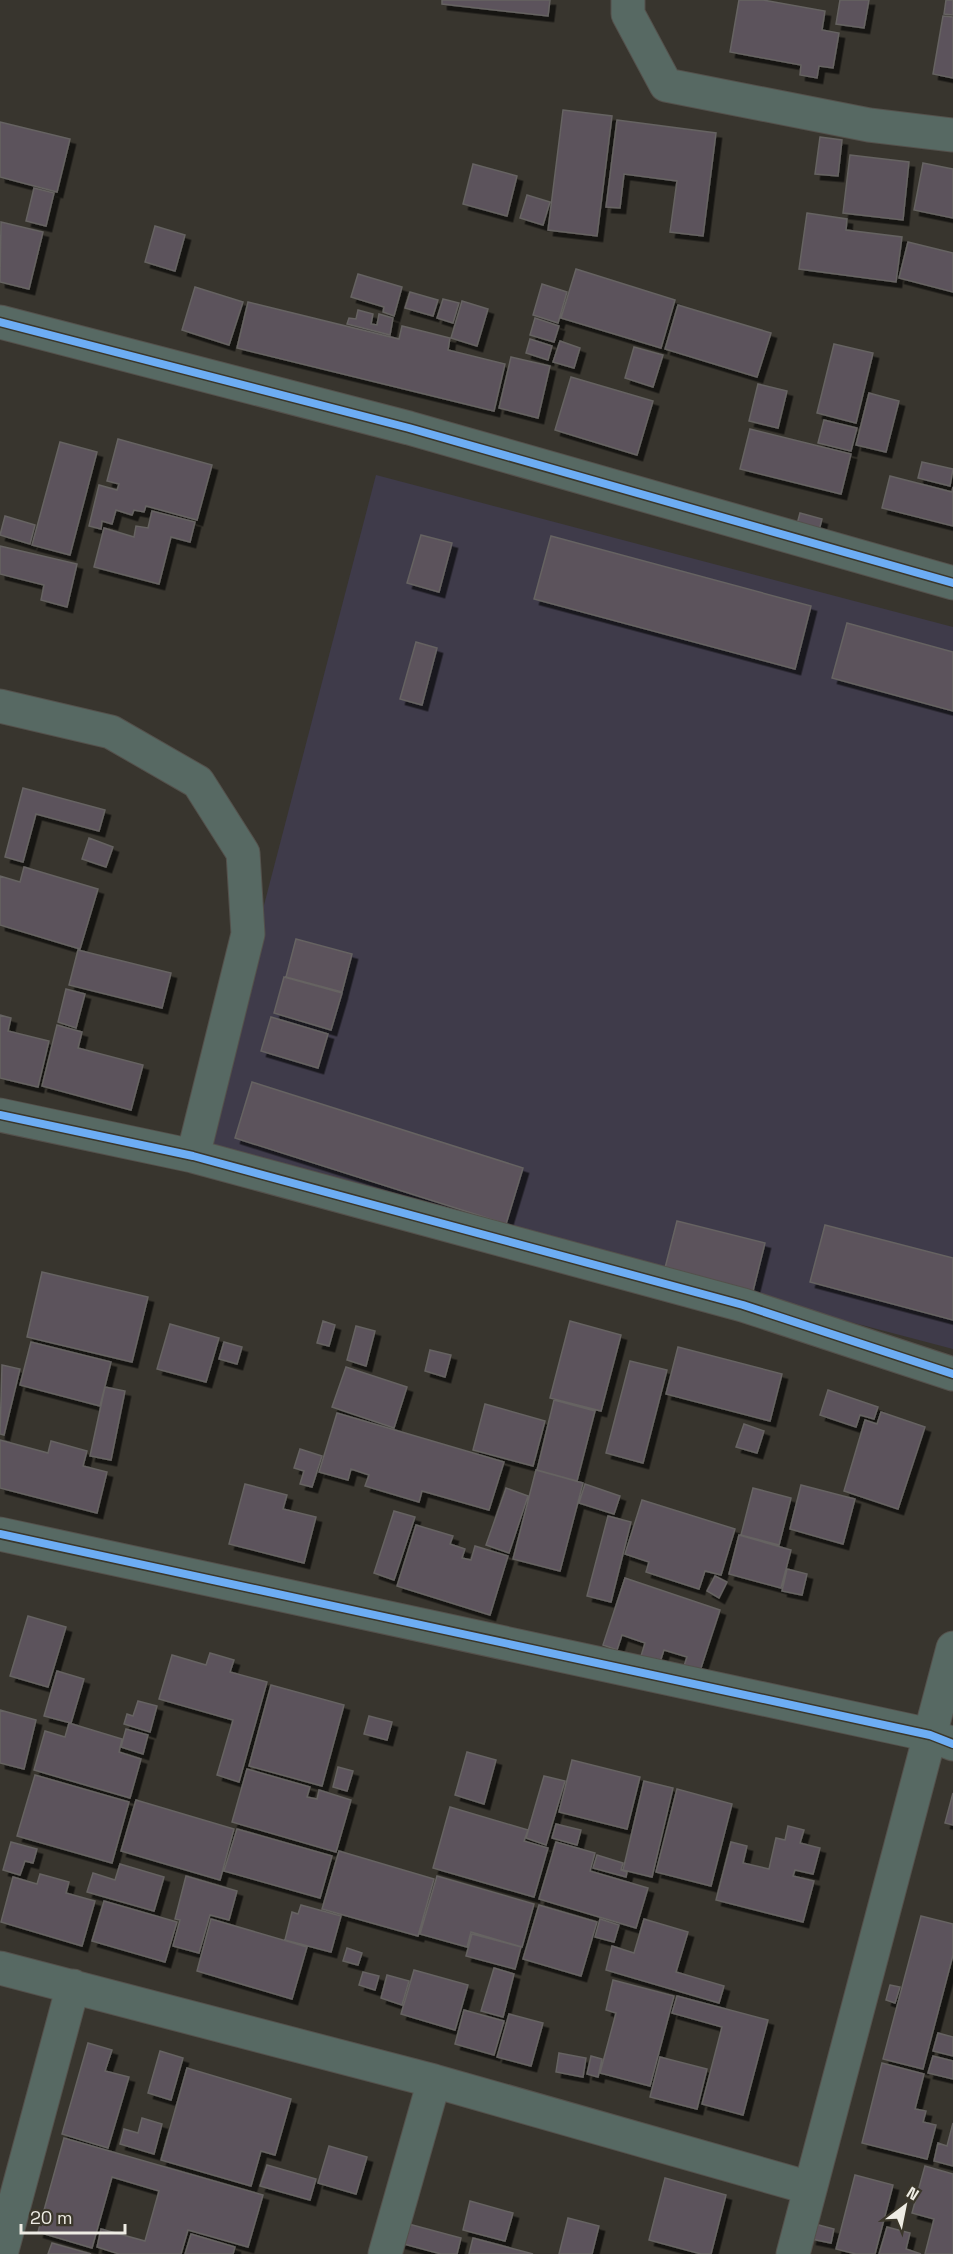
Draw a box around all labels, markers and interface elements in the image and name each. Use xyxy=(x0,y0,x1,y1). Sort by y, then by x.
north arrow xyxy=(875,2176,935,2236)
text: N xyxy=(903,2182,923,2205)
scale bar xyxy=(21,2197,124,2235)
text: 20 m xyxy=(30,2206,73,2229)

